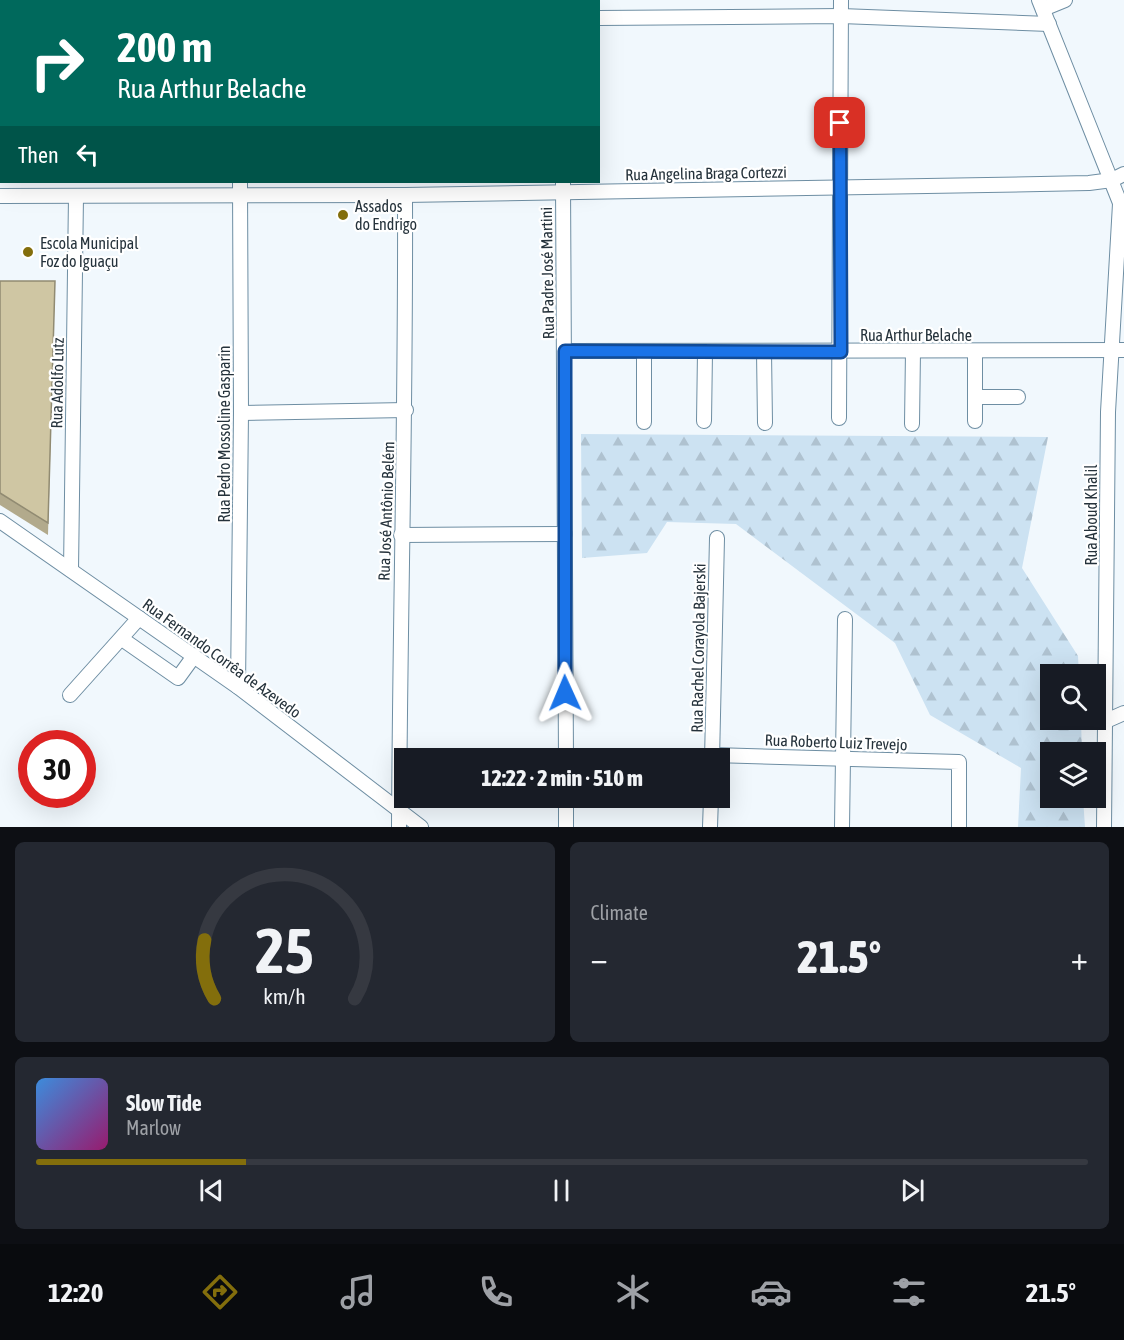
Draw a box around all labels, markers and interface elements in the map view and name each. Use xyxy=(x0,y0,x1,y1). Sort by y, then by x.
text: 200 m xyxy=(117,23,212,71)
icon: right xyxy=(18,24,96,102)
text: Rua Arthur Belache xyxy=(117,73,306,104)
pin xyxy=(814,97,865,148)
icon: arrive xyxy=(823,106,856,139)
icon: left xyxy=(71,138,104,171)
text: Then xyxy=(18,142,59,168)
street label: Rua Angelina Braga Cortezzi xyxy=(625,163,787,184)
place label: Assados do Endrigo xyxy=(355,197,417,234)
street label: Rua Padre José Martini xyxy=(537,207,557,339)
marker: Assados do Endrigo xyxy=(336,208,350,222)
place label: Escola Municipal Foz do Iguaçu xyxy=(40,234,139,271)
marker: Escola Municipal Foz do Iguaçu xyxy=(21,245,35,259)
street label: Rua Arthur Belache xyxy=(860,326,972,344)
street label: Rua Adolfo Lutz xyxy=(47,337,67,429)
street label: Rua Pedro Mossoline Gasparin xyxy=(215,345,234,523)
street label: Rua José Antônio Belém xyxy=(375,441,397,581)
street label: Rua Aboud Khalil xyxy=(1082,464,1100,566)
street label: Rua Rachel Corayola Bajerski xyxy=(688,563,709,733)
street label: Rua Fernando Corrêa de Azevedo xyxy=(139,595,305,721)
position arrow xyxy=(533,661,597,725)
map controls xyxy=(1040,664,1106,808)
button: search xyxy=(1040,664,1106,730)
speed limit sign: 30 xyxy=(18,730,96,808)
street label: Rua Roberto Luiz Trevejo xyxy=(764,731,908,754)
button: layers xyxy=(1040,742,1106,808)
text: 12:22 · 2 min · 510 m xyxy=(481,765,643,791)
text: Climate xyxy=(591,901,648,924)
text: 25 xyxy=(255,915,314,986)
text: 21.5° xyxy=(797,931,881,983)
text: − xyxy=(591,939,608,977)
text: + xyxy=(1071,939,1088,977)
text: km/h xyxy=(263,984,306,1009)
text: Slow Tide xyxy=(126,1090,202,1116)
text: Marlow xyxy=(126,1116,181,1139)
icon: previous xyxy=(195,1174,228,1207)
icon: pause xyxy=(545,1174,578,1207)
icon: next xyxy=(896,1174,929,1207)
icon: directions xyxy=(199,1271,241,1313)
icon: music xyxy=(337,1271,379,1313)
icon: phone xyxy=(475,1271,517,1313)
icon: climate xyxy=(612,1271,654,1313)
icon: car xyxy=(750,1271,792,1313)
icon: filters xyxy=(888,1271,930,1313)
text: 12:20 xyxy=(48,1277,103,1308)
text: 21.5° xyxy=(1026,1277,1076,1308)

